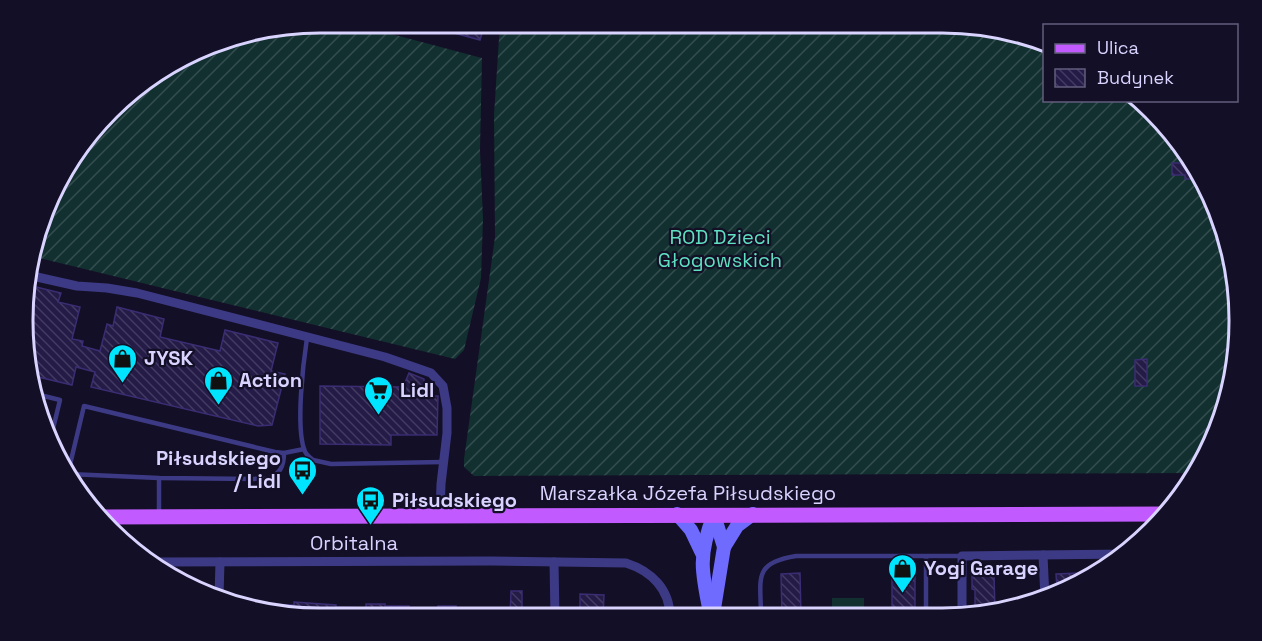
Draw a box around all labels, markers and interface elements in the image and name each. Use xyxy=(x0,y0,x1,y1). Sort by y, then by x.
legend xyxy=(1043,24,1238,102)
text: Ulica xyxy=(1097,36,1139,59)
text: Budynek xyxy=(1097,66,1174,89)
park label: ROD Dzieci Głogowskich xyxy=(658,224,782,273)
shop icon: JYSK xyxy=(107,342,139,384)
place label: JYSK xyxy=(144,345,193,371)
shop icon: Action xyxy=(202,364,234,406)
place label: Action xyxy=(239,367,302,393)
supermarket icon: Lidl xyxy=(363,374,395,416)
place label: Lidl xyxy=(400,377,434,403)
place label: Piłsudskiego / Lidl xyxy=(156,445,281,494)
bus stop icon: Piłsudskiego / Lidl xyxy=(286,454,318,496)
street label: Marszałka Józefa Piłsudskiego xyxy=(540,480,836,506)
bus stop icon: Piłsudskiego xyxy=(355,484,387,526)
place label: Piłsudskiego xyxy=(392,487,517,513)
street label: Orbitalna xyxy=(310,530,398,556)
shop icon: Yogi Garage xyxy=(887,552,919,594)
place label: Yogi Garage xyxy=(924,555,1038,581)

